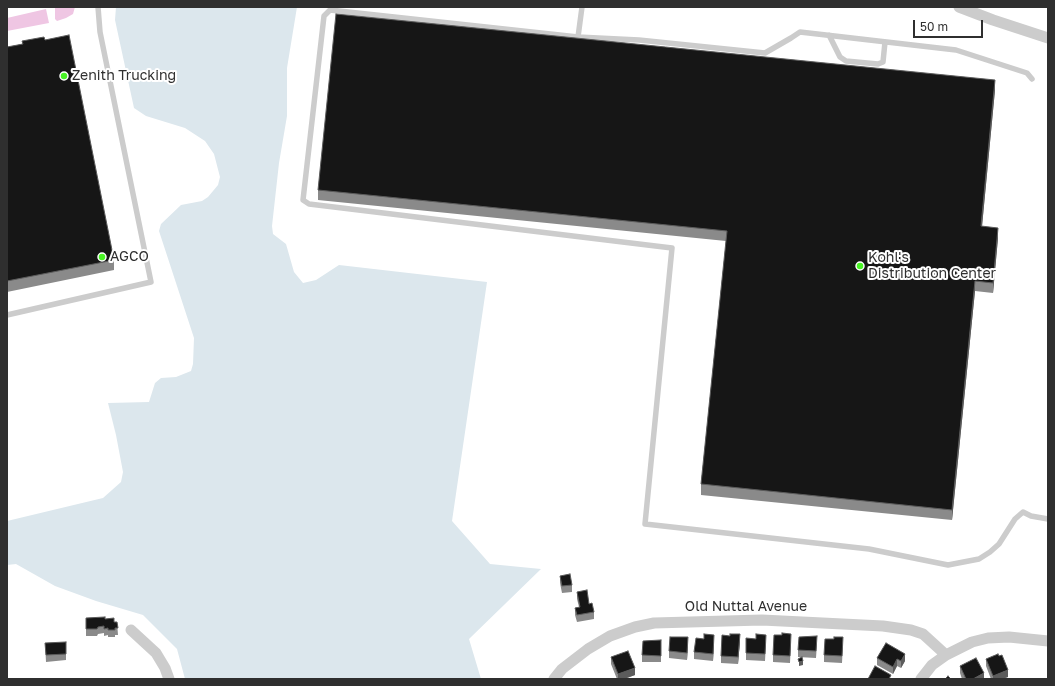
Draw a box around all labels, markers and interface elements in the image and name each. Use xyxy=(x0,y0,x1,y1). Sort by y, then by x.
scale bar xyxy=(915,12,985,38)
text: 50 m xyxy=(920,19,948,34)
place label: Zenith Trucking xyxy=(72,68,176,84)
marker: Zenith Trucking xyxy=(59,71,69,81)
place label: AGCO xyxy=(110,249,149,265)
place label: Kohl's Distribution Center xyxy=(868,250,996,282)
marker: AGCO xyxy=(97,252,107,262)
marker: Kohl's Distribution Center xyxy=(855,261,865,271)
street label: Old Nuttal Avenue xyxy=(685,599,807,615)

